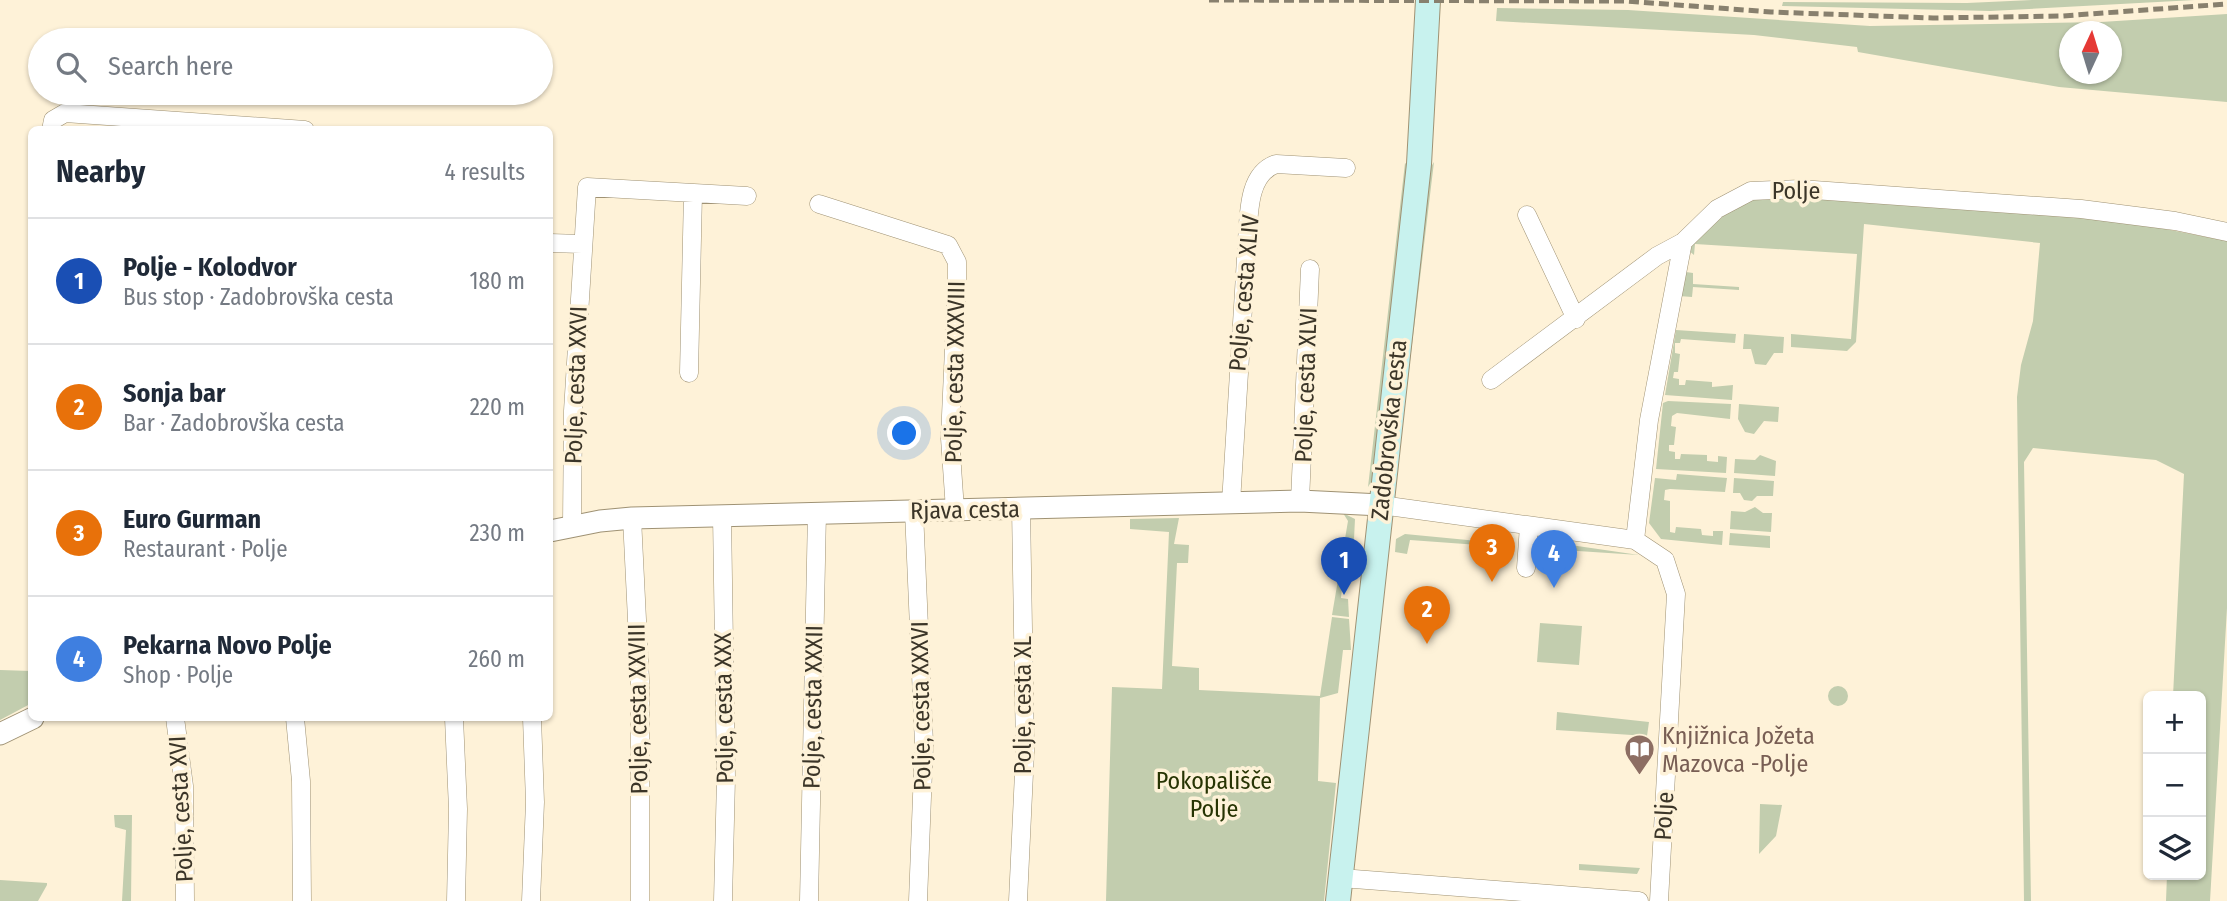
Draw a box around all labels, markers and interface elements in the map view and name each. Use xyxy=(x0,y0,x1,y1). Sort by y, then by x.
north arrow xyxy=(2059,21,2122,84)
search box xyxy=(28,28,553,105)
icon: search xyxy=(52,48,90,86)
text: Search here xyxy=(108,51,233,82)
text: Nearby xyxy=(56,154,145,190)
text: 4 results xyxy=(444,158,525,186)
street label: Polje xyxy=(1772,177,1820,205)
street label: Polje, cesta XLIV xyxy=(1223,213,1265,372)
text: Polje - Kolodvor xyxy=(123,252,297,283)
text: 1 xyxy=(74,267,84,295)
text: 180 m xyxy=(469,267,525,295)
street label: Polje, cesta XXXVIII xyxy=(939,281,971,463)
text: Bus stop · Zadobrovška cesta xyxy=(123,283,394,311)
street label: Polje, cesta XXVI xyxy=(559,306,593,464)
street label: Polje, cesta XLVI xyxy=(1289,307,1323,463)
street label: Zadobrovška cesta xyxy=(1366,338,1412,522)
text: Sonja bar xyxy=(123,378,225,409)
text: 2 xyxy=(74,393,84,421)
text: 220 m xyxy=(470,393,525,421)
text: Bar · Zadobrovška cesta xyxy=(123,409,345,437)
your location xyxy=(887,416,921,450)
street label: Rjava cesta xyxy=(910,495,1020,525)
text: Euro Gurman xyxy=(123,504,261,535)
text: 3 xyxy=(74,519,84,547)
text: 230 m xyxy=(469,519,525,547)
pin: 3 xyxy=(1469,524,1515,582)
pin: 4 xyxy=(1531,530,1577,588)
text: Restaurant · Polje xyxy=(123,535,288,563)
pin: 1 xyxy=(1321,537,1367,595)
pin: 2 xyxy=(1404,586,1450,644)
street label: Polje, cesta XXXVI xyxy=(906,621,936,791)
street label: Polje, cesta XXVIII xyxy=(623,623,653,795)
street label: Polje, cesta XXXII xyxy=(798,625,828,789)
text: Pekarna Novo Polje xyxy=(123,630,332,661)
street label: Polje, cesta XXX xyxy=(709,632,739,784)
street label: Polje, cesta XL xyxy=(1009,635,1037,774)
text: 4 xyxy=(73,645,85,673)
text: 260 m xyxy=(468,645,525,673)
text: Shop · Polje xyxy=(123,661,233,689)
map controls xyxy=(2143,691,2206,880)
button: + xyxy=(2143,691,2206,754)
place label: Knjižnica Jožeta Mazovca -Polje xyxy=(1662,722,1815,778)
library icon: Knjižnica Jožeta Mazovca -Polje xyxy=(1622,733,1656,777)
street label: Polje, cesta XVI xyxy=(163,735,199,883)
button: − xyxy=(2143,754,2206,817)
park label: Pokopališče Polje xyxy=(1156,767,1272,823)
street label: Polje xyxy=(1649,791,1679,841)
button: layers xyxy=(2143,817,2206,880)

